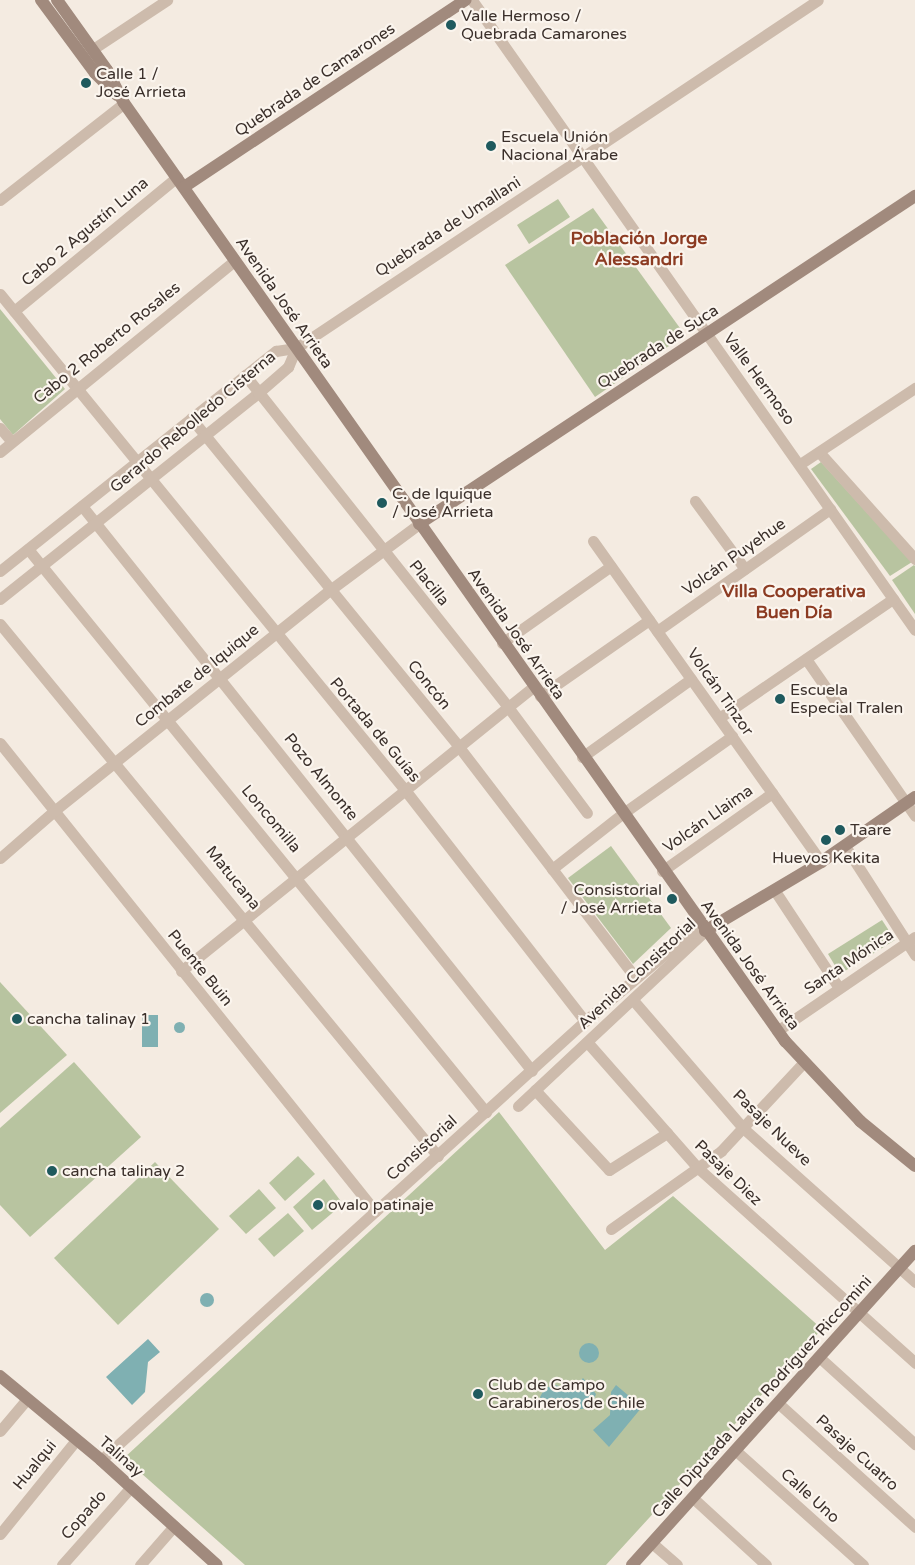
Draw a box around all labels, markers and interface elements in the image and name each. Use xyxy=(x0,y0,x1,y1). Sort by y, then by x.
place label: Valle Hermoso / Quebrada Camarones xyxy=(461,6,627,44)
street label: Quebrada de Camarones xyxy=(231,19,399,141)
marker: Valle Hermoso / Quebrada Camarones xyxy=(445,19,457,31)
place label: Calle 1 / José Arrieta xyxy=(96,64,186,102)
marker: Calle 1 / José Arrieta xyxy=(80,77,92,89)
place label: Escuela Unión Nacional Árabe xyxy=(501,127,618,165)
marker: Escuela Unión Nacional Árabe xyxy=(485,140,497,152)
street label: Cabo 2 Agustín Luna xyxy=(18,173,152,291)
street label: Quebrada de Umallani xyxy=(372,173,524,281)
district label: Población Jorge Alessandri xyxy=(571,228,707,270)
street label: Avenida José Arrieta xyxy=(231,234,337,372)
street label: Cabo 2 Roberto Rosales xyxy=(30,278,184,408)
street label: Quebrada de Suca xyxy=(594,301,722,393)
street label: Valle Hermoso xyxy=(719,329,799,429)
street label: Gerardo Rebolledo Cisterna xyxy=(106,347,280,497)
place label: C. de Iquique / José Arrieta xyxy=(392,484,494,522)
marker: C. de Iquique / José Arrieta xyxy=(376,497,388,509)
street label: Volcán Puyehue xyxy=(679,514,789,600)
street label: Placilla xyxy=(405,556,453,610)
street label: Avenida José Arrieta xyxy=(463,565,569,703)
district label: Villa Cooperativa Buen Día xyxy=(722,581,866,624)
street label: Combate de Iquique xyxy=(131,620,263,732)
street label: Volcán Tinzor xyxy=(683,645,757,739)
street label: Concón xyxy=(403,656,455,714)
street label: Portada de Guías xyxy=(326,674,424,786)
place label: Escuela Especial Tralen xyxy=(790,680,903,718)
marker: Escuela Especial Tralen xyxy=(774,693,786,705)
street label: Pozo Almonte xyxy=(280,729,362,825)
street label: Loncomilla xyxy=(237,781,305,857)
street label: Volcán Llaima xyxy=(659,781,757,857)
place label: Taare xyxy=(850,820,891,840)
marker: Taare xyxy=(834,824,846,836)
marker: Huevos Kekita xyxy=(820,834,832,846)
street label: Matucana xyxy=(202,842,264,914)
place label: Huevos Kekita xyxy=(772,848,880,868)
place label: Consistorial / José Arrieta xyxy=(560,880,662,918)
marker: Consistorial / José Arrieta xyxy=(666,893,678,905)
street label: Avenida José Arrieta xyxy=(696,896,804,1034)
street label: Avenida Consistorial xyxy=(574,914,700,1034)
street label: Santa Mónica xyxy=(801,925,897,999)
street label: Puente Buin xyxy=(163,926,237,1010)
place label: cancha talinay 1 xyxy=(27,1009,150,1029)
marker: cancha talinay 1 xyxy=(11,1013,23,1025)
street label: Pasaje Nueve xyxy=(729,1086,815,1170)
street label: Consistorial xyxy=(383,1111,461,1185)
street label: Pasaje Diez xyxy=(690,1136,766,1210)
place label: cancha talinay 2 xyxy=(62,1161,185,1181)
marker: cancha talinay 2 xyxy=(46,1165,58,1177)
place label: ovalo patinaje xyxy=(328,1195,434,1215)
marker: ovalo patinaje xyxy=(312,1199,324,1211)
street label: Calle Diputada Laura Rodríguez Riccomini xyxy=(648,1272,876,1522)
place label: Club de Campo Carabineros de Chile xyxy=(488,1375,645,1413)
marker: Club de Campo Carabineros de Chile xyxy=(472,1388,484,1400)
street label: Pasaje Cuatro xyxy=(812,1411,902,1495)
street label: Talinay xyxy=(95,1432,147,1482)
street label: Hualqui xyxy=(9,1436,61,1494)
street label: Calle Uno xyxy=(777,1465,843,1527)
street label: Copado xyxy=(57,1486,111,1544)

